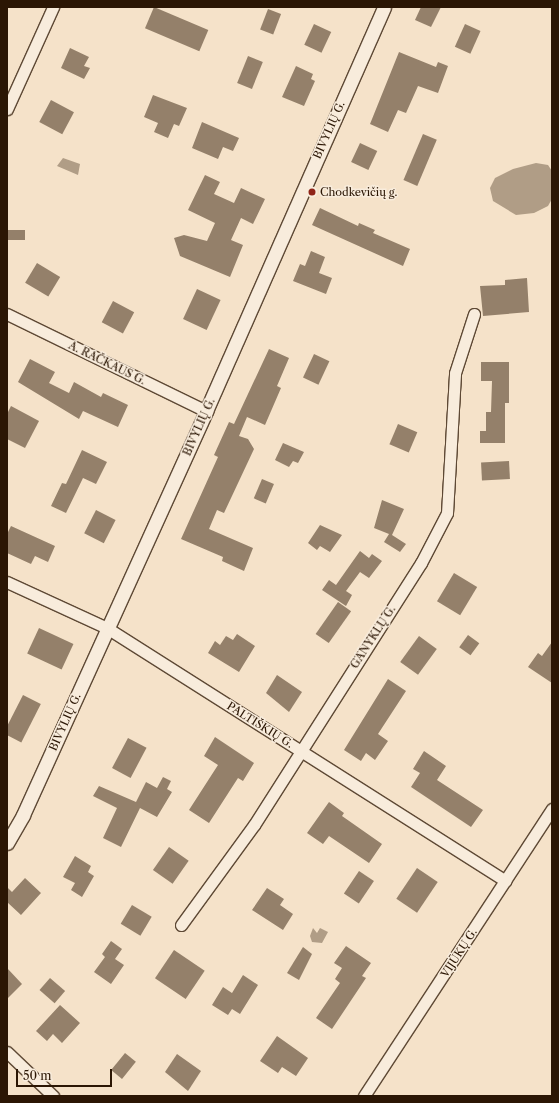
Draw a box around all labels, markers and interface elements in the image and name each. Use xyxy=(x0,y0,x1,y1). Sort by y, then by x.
street label: BIVYLIŲ G. xyxy=(310,99,348,161)
place label: Chodkevičių g. xyxy=(320,185,397,199)
marker: Chodkevičių g. xyxy=(307,187,317,197)
street label: A. RAČKAUS G. xyxy=(66,339,148,387)
street label: BIVYLIŲ G. xyxy=(180,396,218,458)
street label: GANYKLŲ G. xyxy=(348,603,398,671)
street label: BIVYLIŲ G. xyxy=(46,691,84,753)
street label: PALTIŠKIŲ G. xyxy=(224,699,296,751)
street label: VIJŪKŲ G. xyxy=(438,926,480,980)
scale bar xyxy=(18,1061,114,1087)
text: 50 m xyxy=(23,1068,52,1083)

